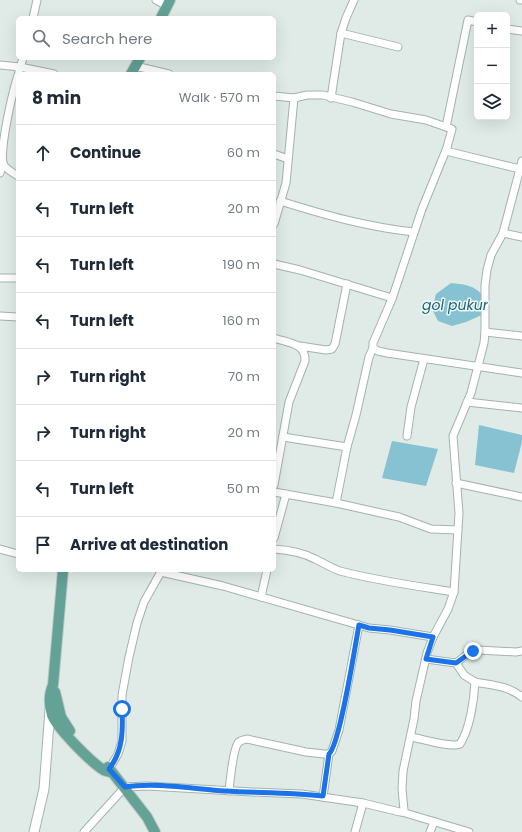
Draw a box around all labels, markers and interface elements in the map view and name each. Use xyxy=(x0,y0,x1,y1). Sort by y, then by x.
map controls xyxy=(474,12,510,120)
button: + xyxy=(474,12,510,48)
search box xyxy=(16,16,276,60)
icon: search xyxy=(30,27,52,49)
text: Search here xyxy=(62,28,152,49)
button: − xyxy=(474,48,510,84)
button: layers xyxy=(474,84,510,120)
text: 8 min xyxy=(32,86,81,110)
text: Walk · 570 m xyxy=(179,88,260,107)
icon: ahead xyxy=(32,142,54,164)
text: Continue xyxy=(70,142,141,163)
text: 60 m xyxy=(227,143,260,162)
icon: left xyxy=(32,198,54,220)
text: Turn left xyxy=(70,198,134,219)
text: 20 m xyxy=(227,199,260,218)
icon: left xyxy=(32,254,54,276)
text: Turn left xyxy=(70,254,134,275)
text: 190 m xyxy=(223,255,260,274)
water label: gol pukur xyxy=(422,295,489,315)
icon: left xyxy=(32,310,54,332)
text: Turn left xyxy=(70,310,134,331)
text: 160 m xyxy=(223,311,260,330)
icon: right xyxy=(32,366,54,388)
text: Turn right xyxy=(70,366,146,387)
text: 70 m xyxy=(228,367,260,386)
icon: right xyxy=(32,422,54,444)
text: Turn right xyxy=(70,422,146,443)
text: 20 m xyxy=(227,423,260,442)
icon: left xyxy=(32,478,54,500)
text: Turn left xyxy=(70,478,134,499)
text: 50 m xyxy=(227,479,260,498)
icon: arrive xyxy=(32,534,54,556)
text: Arrive at destination xyxy=(70,534,228,555)
route end xyxy=(464,642,482,660)
route start xyxy=(113,700,131,718)

